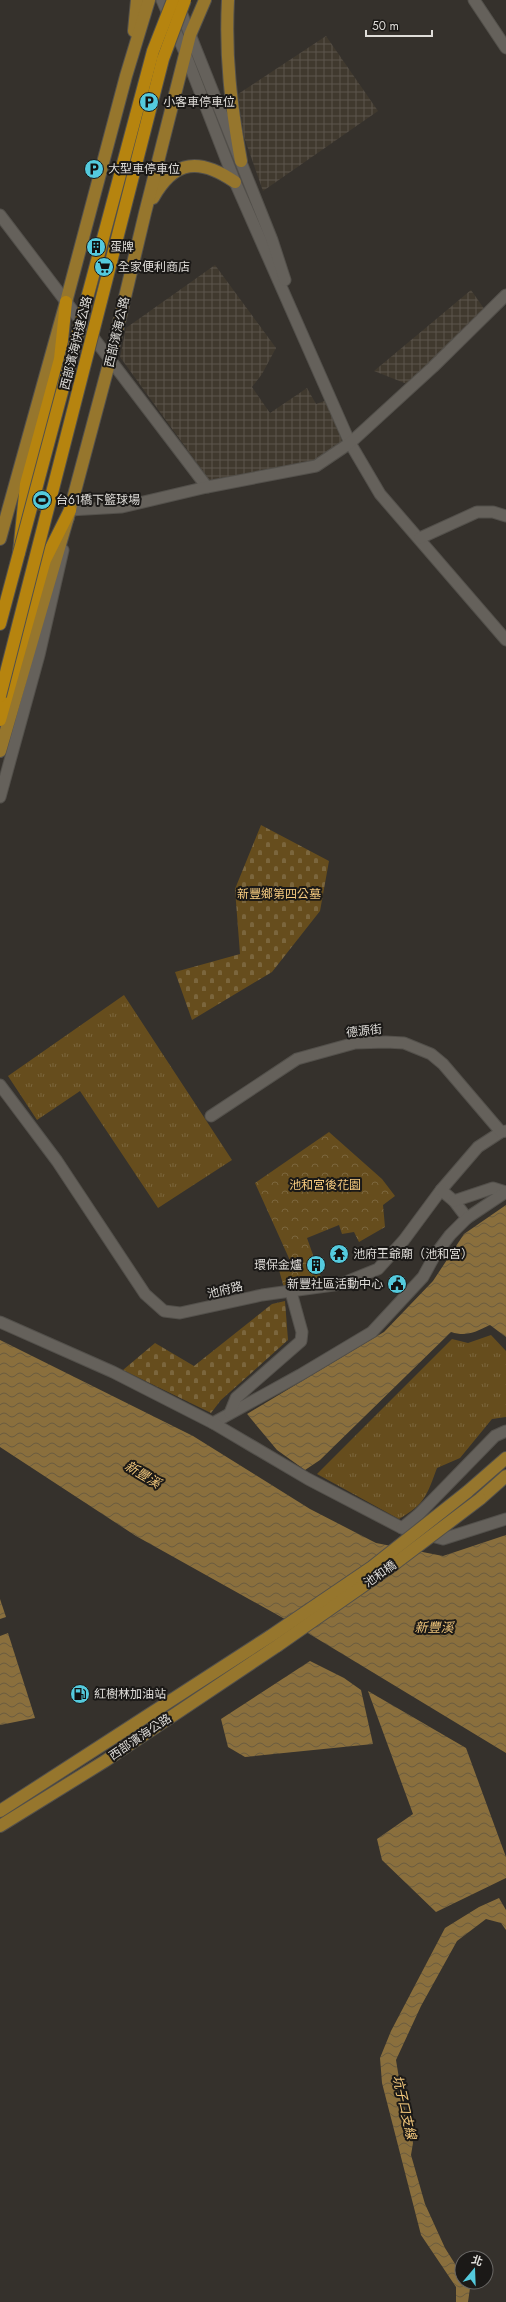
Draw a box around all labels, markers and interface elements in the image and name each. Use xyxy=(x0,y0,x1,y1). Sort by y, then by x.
scale bar xyxy=(366,12,432,38)
text: 50 m xyxy=(372,17,399,35)
parking icon: 小客車停車位 xyxy=(138,91,160,113)
place label: 小客車停車位 xyxy=(163,93,235,111)
parking icon: 大型車停車位 xyxy=(83,158,105,180)
place label: 大型車停車位 xyxy=(108,160,180,178)
building icon: 蛋牌 xyxy=(85,236,107,258)
place label: 蛋牌 xyxy=(110,238,134,256)
supermarket icon: 全家便利商店 xyxy=(93,256,115,278)
place label: 全家便利商店 xyxy=(118,258,190,276)
street label: 西部濱海快速公路 xyxy=(56,294,96,392)
street label: 西部濱海公路 xyxy=(100,295,134,369)
sports icon: 台61橋下籃球場 xyxy=(31,489,53,511)
place label: 台61橋下籃球場 xyxy=(56,491,140,509)
park label: 新豐鄉第四公墓 xyxy=(237,885,321,903)
street label: 德源街 xyxy=(345,1020,383,1042)
park label: 池和宮後花園 xyxy=(289,1176,361,1194)
temple icon: 池府王爺廟（池和宮） xyxy=(328,1243,350,1265)
place label: 池府王爺廟（池和宮） xyxy=(353,1245,473,1263)
building icon: 環保金爐 xyxy=(305,1254,327,1276)
place label: 環保金爐 xyxy=(254,1256,302,1274)
public building icon: 新豐社區活動中心 xyxy=(386,1273,408,1295)
place label: 新豐社區活動中心 xyxy=(287,1275,383,1293)
street label: 池府路 xyxy=(205,1277,245,1303)
water label: 新豐溪 xyxy=(121,1456,166,1494)
street label: 池和橋 xyxy=(360,1556,400,1592)
water label: 新豐溪 xyxy=(414,1618,455,1637)
fuel station icon: 紅樹林加油站 xyxy=(69,1683,91,1705)
place label: 紅樹林加油站 xyxy=(94,1685,166,1703)
street label: 西部濱海公路 xyxy=(105,1709,175,1765)
water label: 坑子口支線 xyxy=(388,2073,422,2143)
north arrow xyxy=(454,2250,494,2290)
text: 北 xyxy=(469,2251,485,2270)

